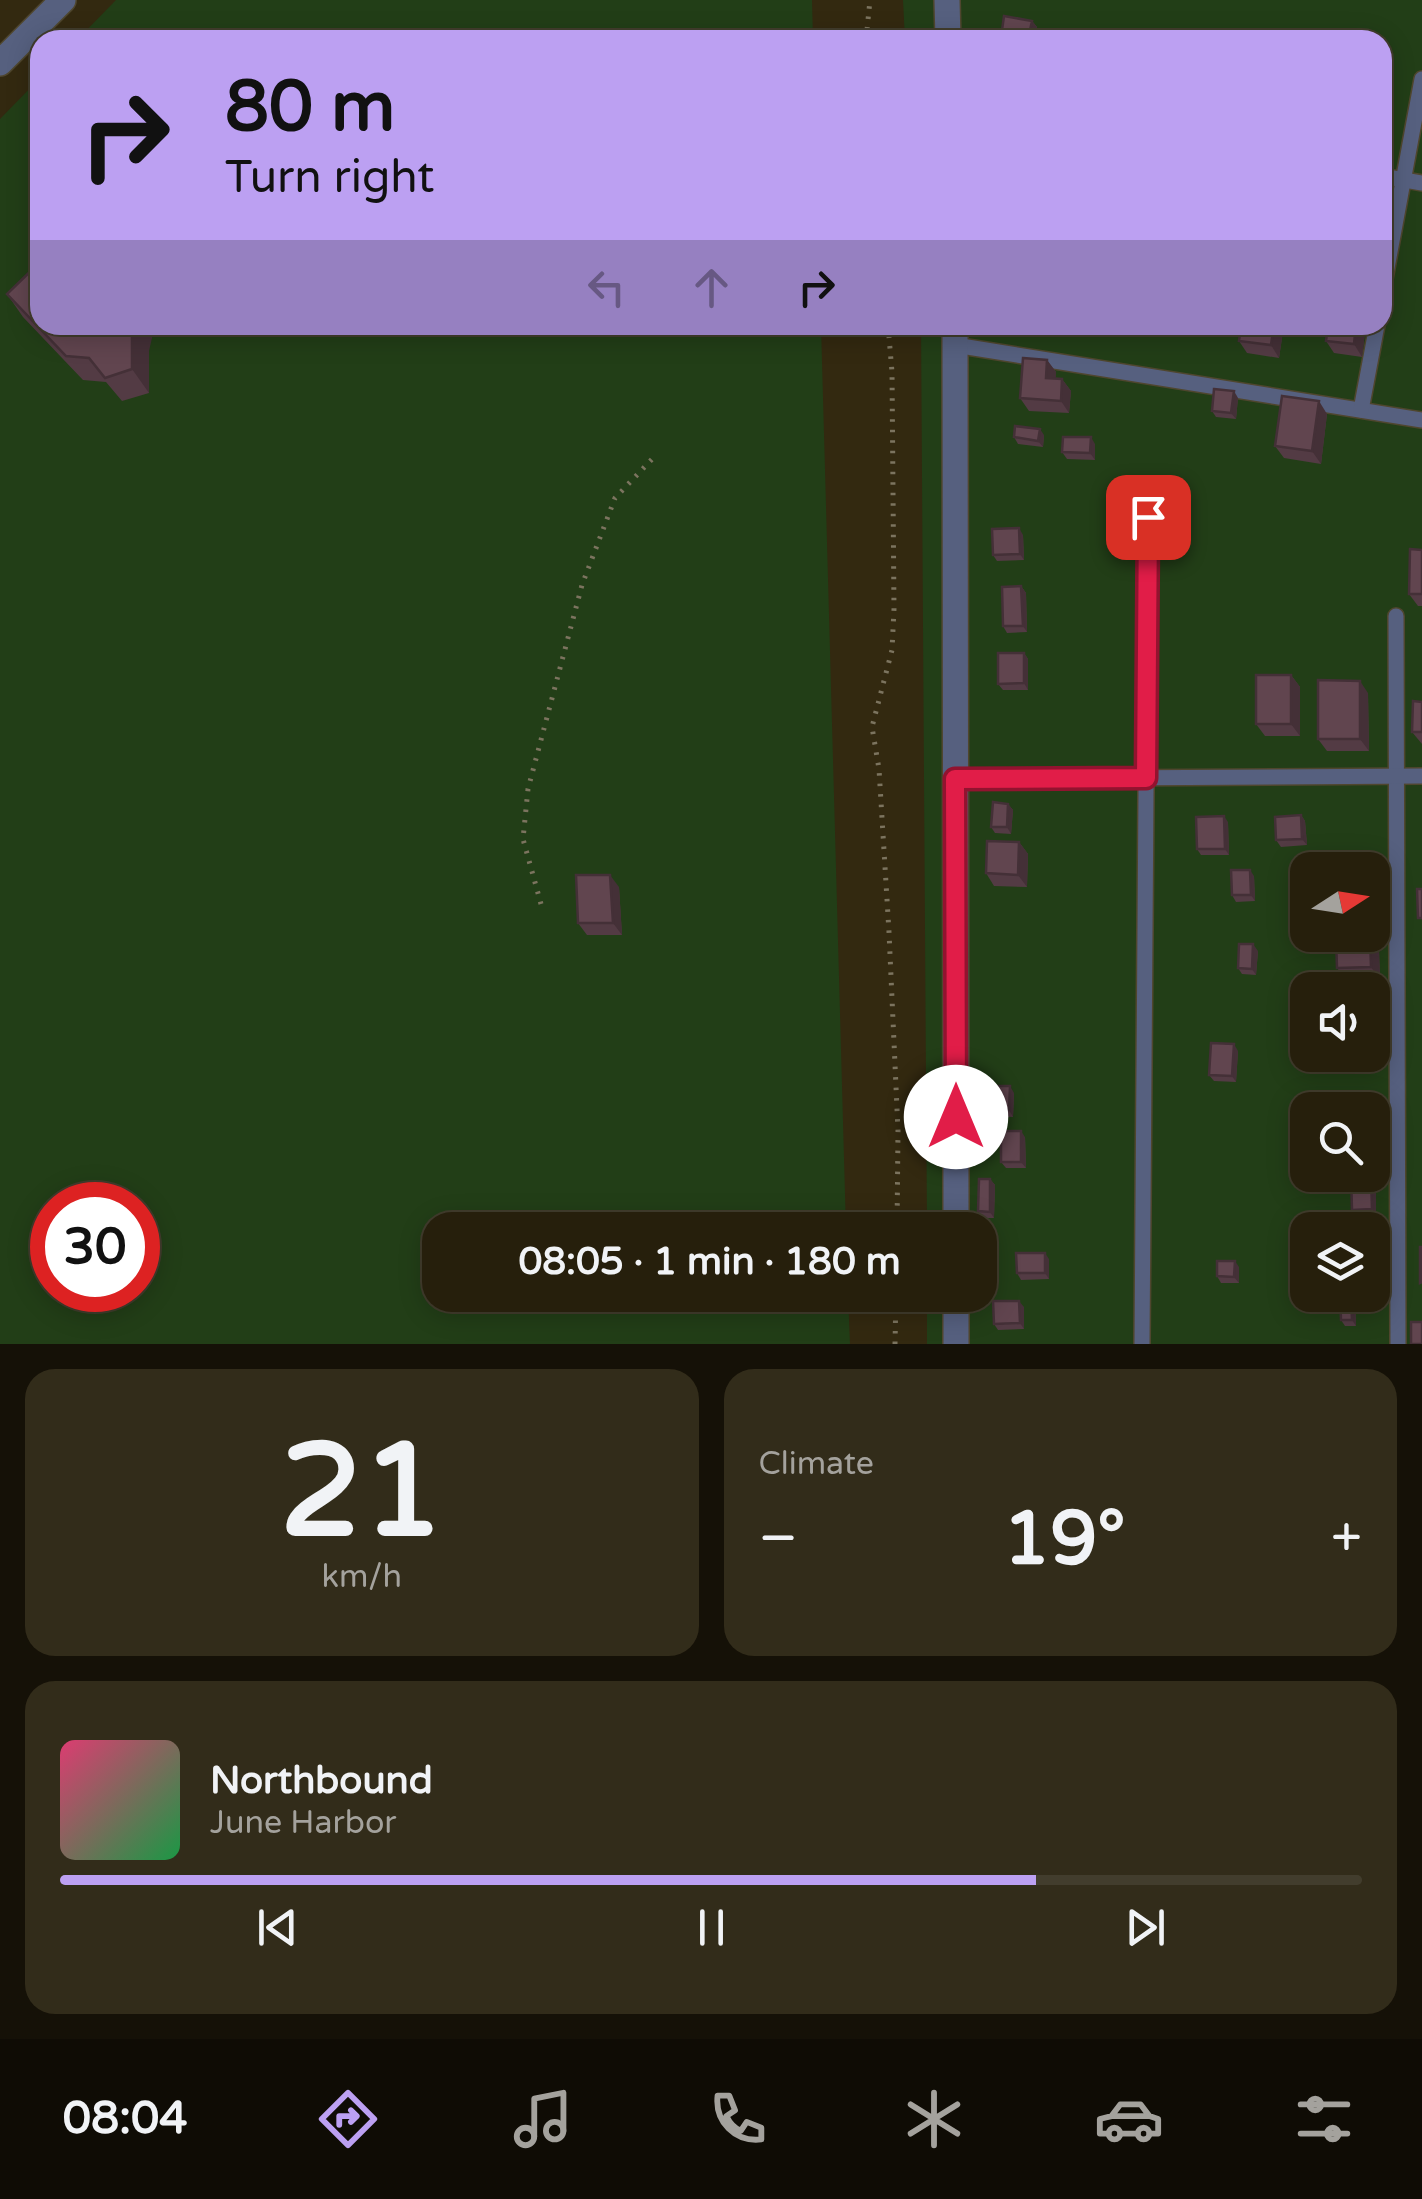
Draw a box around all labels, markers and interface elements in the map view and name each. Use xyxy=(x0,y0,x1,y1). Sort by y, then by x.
text: 80 m xyxy=(225,66,395,150)
icon: right xyxy=(60,70,190,200)
text: Turn right xyxy=(225,151,434,205)
icon: left xyxy=(579,260,634,315)
icon: ahead xyxy=(684,260,739,315)
icon: right xyxy=(789,260,844,315)
pin xyxy=(1106,475,1191,560)
icon: arrive xyxy=(1121,490,1176,545)
north arrow xyxy=(1290,852,1390,952)
map controls xyxy=(1290,852,1390,1312)
button: sound xyxy=(1290,972,1390,1072)
position arrow xyxy=(904,1065,1008,1169)
button: search xyxy=(1290,1092,1390,1192)
speed limit sign: 30 xyxy=(30,1182,160,1312)
button: layers xyxy=(1290,1212,1390,1312)
text: 08:05 · 1 min · 180 m xyxy=(518,1239,901,1285)
text: 21 xyxy=(280,1415,443,1571)
text: Climate xyxy=(759,1445,874,1483)
text: 19° xyxy=(1003,1494,1126,1584)
text: − xyxy=(759,1506,798,1572)
text: + xyxy=(1331,1506,1362,1572)
text: km/h xyxy=(322,1558,402,1596)
text: Northbound xyxy=(210,1758,433,1804)
text: June Harbor xyxy=(210,1804,397,1842)
icon: previous xyxy=(250,1900,305,1955)
icon: pause xyxy=(684,1900,739,1955)
icon: next xyxy=(1118,1900,1173,1955)
icon: directions xyxy=(313,2084,383,2154)
icon: music xyxy=(508,2084,578,2154)
icon: phone xyxy=(703,2084,773,2154)
icon: climate xyxy=(899,2084,969,2154)
icon: car xyxy=(1094,2084,1164,2154)
icon: filters xyxy=(1289,2084,1359,2154)
text: 08:04 xyxy=(63,2092,187,2146)

